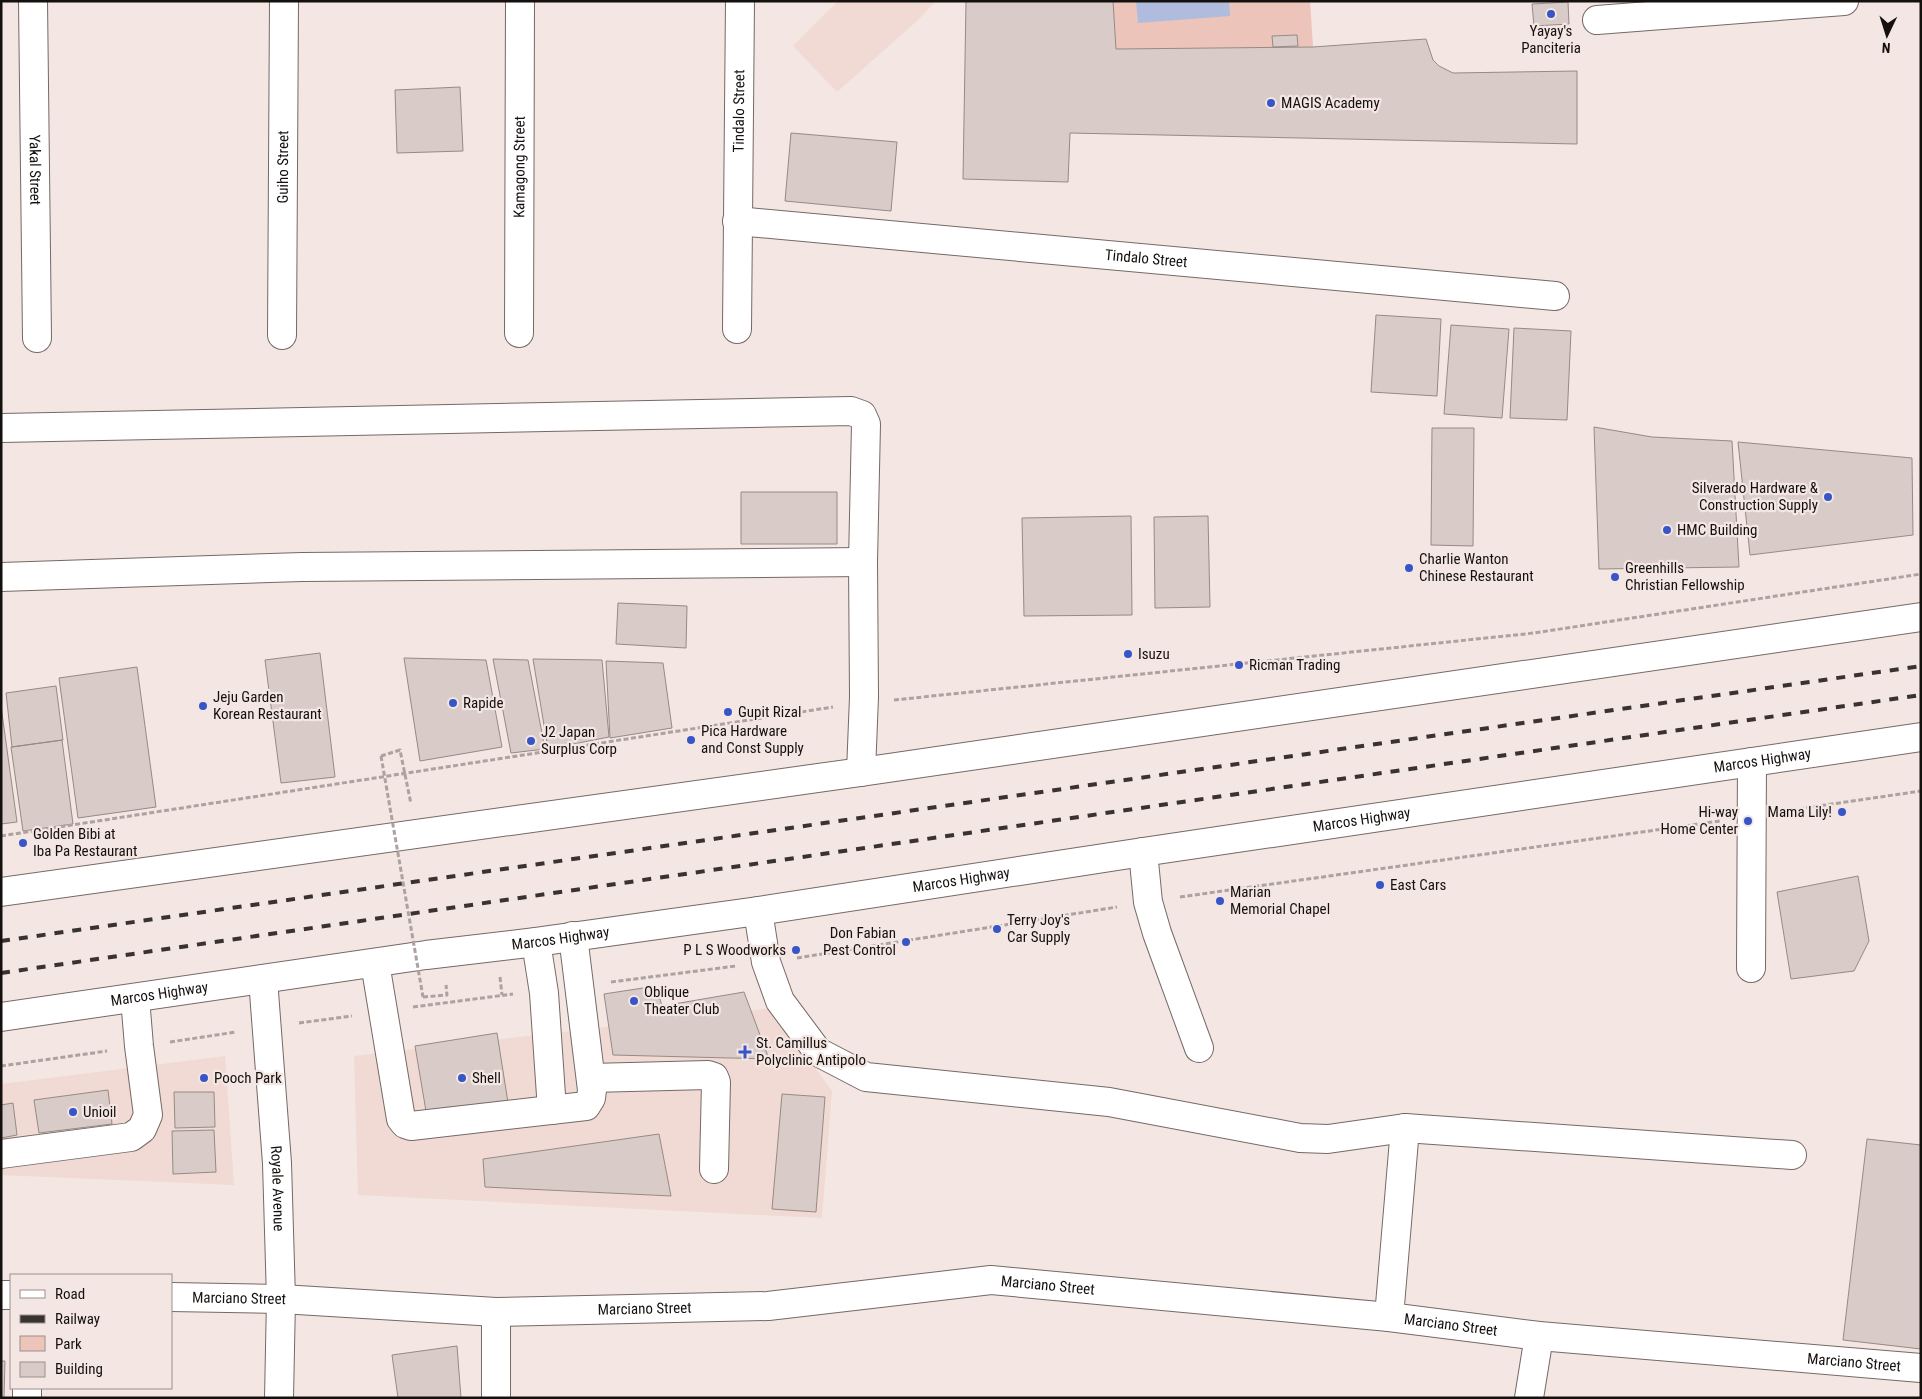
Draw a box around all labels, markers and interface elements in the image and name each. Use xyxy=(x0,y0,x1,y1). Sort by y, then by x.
marker: Yayay's Panciteria xyxy=(1545,8,1557,20)
north arrow xyxy=(1862,10,1912,60)
place label: Yayay's Panciteria xyxy=(1521,22,1581,57)
text: N xyxy=(1881,40,1891,56)
street label: Tindalo Street xyxy=(730,70,748,152)
place label: MAGIS Academy xyxy=(1281,94,1380,112)
marker: MAGIS Academy xyxy=(1265,97,1277,109)
street label: Kamagong Street xyxy=(510,116,529,218)
street label: Guiho Street xyxy=(274,130,292,204)
street label: Yakal Street xyxy=(26,135,44,205)
street label: Tindalo Street xyxy=(1104,246,1188,271)
place label: Silverado Hardware & Construction Supply xyxy=(1692,479,1819,514)
marker: Silverado Hardware & Construction Supply xyxy=(1822,491,1834,503)
place label: HMC Building xyxy=(1677,521,1757,539)
marker: HMC Building xyxy=(1661,524,1673,536)
place label: Charlie Wanton Chinese Restaurant xyxy=(1419,550,1534,585)
place label: Greenhills Christian Fellowship xyxy=(1625,559,1745,594)
marker: Charlie Wanton Chinese Restaurant xyxy=(1403,562,1415,574)
marker: Greenhills Christian Fellowship xyxy=(1609,571,1621,583)
place label: Isuzu xyxy=(1138,645,1170,663)
marker: Isuzu xyxy=(1122,648,1134,660)
place label: Ricman Trading xyxy=(1249,656,1341,674)
marker: Ricman Trading xyxy=(1233,659,1245,671)
place label: Jeju Garden Korean Restaurant xyxy=(213,688,322,723)
place label: Rapide xyxy=(463,694,503,712)
marker: Rapide xyxy=(447,697,459,709)
marker: Jeju Garden Korean Restaurant xyxy=(197,700,209,712)
place label: Gupit Rizal xyxy=(738,703,801,721)
marker: Gupit Rizal xyxy=(722,706,734,718)
place label: Pica Hardware and Const Supply xyxy=(701,722,804,757)
place label: J2 Japan Surplus Corp xyxy=(541,723,617,758)
marker: Pica Hardware and Const Supply xyxy=(685,734,697,746)
marker: J2 Japan Surplus Corp xyxy=(525,735,537,747)
street label: Marcos Highway xyxy=(1712,744,1812,777)
place label: Hi-way Home Center xyxy=(1661,803,1738,838)
place label: Mama Lily! xyxy=(1768,803,1832,821)
street label: Marcos Highway xyxy=(1312,804,1412,836)
marker: Mama Lily! xyxy=(1836,806,1848,818)
marker: Hi-way Home Center xyxy=(1742,815,1754,827)
place label: Golden Bibi at Iba Pa Restaurant xyxy=(33,825,138,860)
marker: Golden Bibi at Iba Pa Restaurant xyxy=(17,837,29,849)
street label: Marcos Highway xyxy=(911,864,1011,896)
place label: East Cars xyxy=(1390,876,1447,894)
marker: East Cars xyxy=(1374,879,1386,891)
place label: Marian Memorial Chapel xyxy=(1230,883,1330,918)
marker: Marian Memorial Chapel xyxy=(1214,895,1226,907)
place label: Terry Joy's Car Supply xyxy=(1007,911,1070,946)
street label: Marcos Highway xyxy=(511,923,610,954)
marker: Terry Joy's Car Supply xyxy=(991,923,1003,935)
place label: Don Fabian Pest Control xyxy=(823,924,896,959)
marker: Don Fabian Pest Control xyxy=(900,936,912,948)
place label: P L S Woodworks xyxy=(683,941,786,959)
marker: P L S Woodworks xyxy=(790,944,802,956)
street label: Marcos Highway xyxy=(109,978,209,1010)
place label: Oblique Theater Club xyxy=(644,983,719,1018)
marker: Oblique Theater Club xyxy=(628,995,640,1007)
place label: St. Camillus Polyclinic Antipolo xyxy=(756,1034,866,1069)
marker: St. Camillus Polyclinic Antipolo xyxy=(738,1045,752,1059)
place label: Pooch Park xyxy=(214,1069,282,1087)
place label: Shell xyxy=(472,1069,501,1087)
marker: Pooch Park xyxy=(198,1072,210,1084)
marker: Shell xyxy=(456,1072,468,1084)
place label: Unioil xyxy=(83,1103,117,1121)
marker: Unioil xyxy=(67,1106,79,1118)
street label: Royale Avenue xyxy=(267,1145,288,1232)
street label: Marciano Street xyxy=(1000,1272,1095,1299)
legend xyxy=(10,1274,172,1389)
text: Road xyxy=(55,1285,85,1303)
street label: Marciano Street xyxy=(192,1288,287,1308)
street label: Marciano Street xyxy=(597,1299,692,1319)
text: Railway xyxy=(55,1310,100,1328)
street label: Marciano Street xyxy=(1403,1310,1499,1340)
text: Park xyxy=(55,1335,82,1353)
street label: Marciano Street xyxy=(1806,1349,1902,1375)
text: Building xyxy=(55,1360,103,1378)

